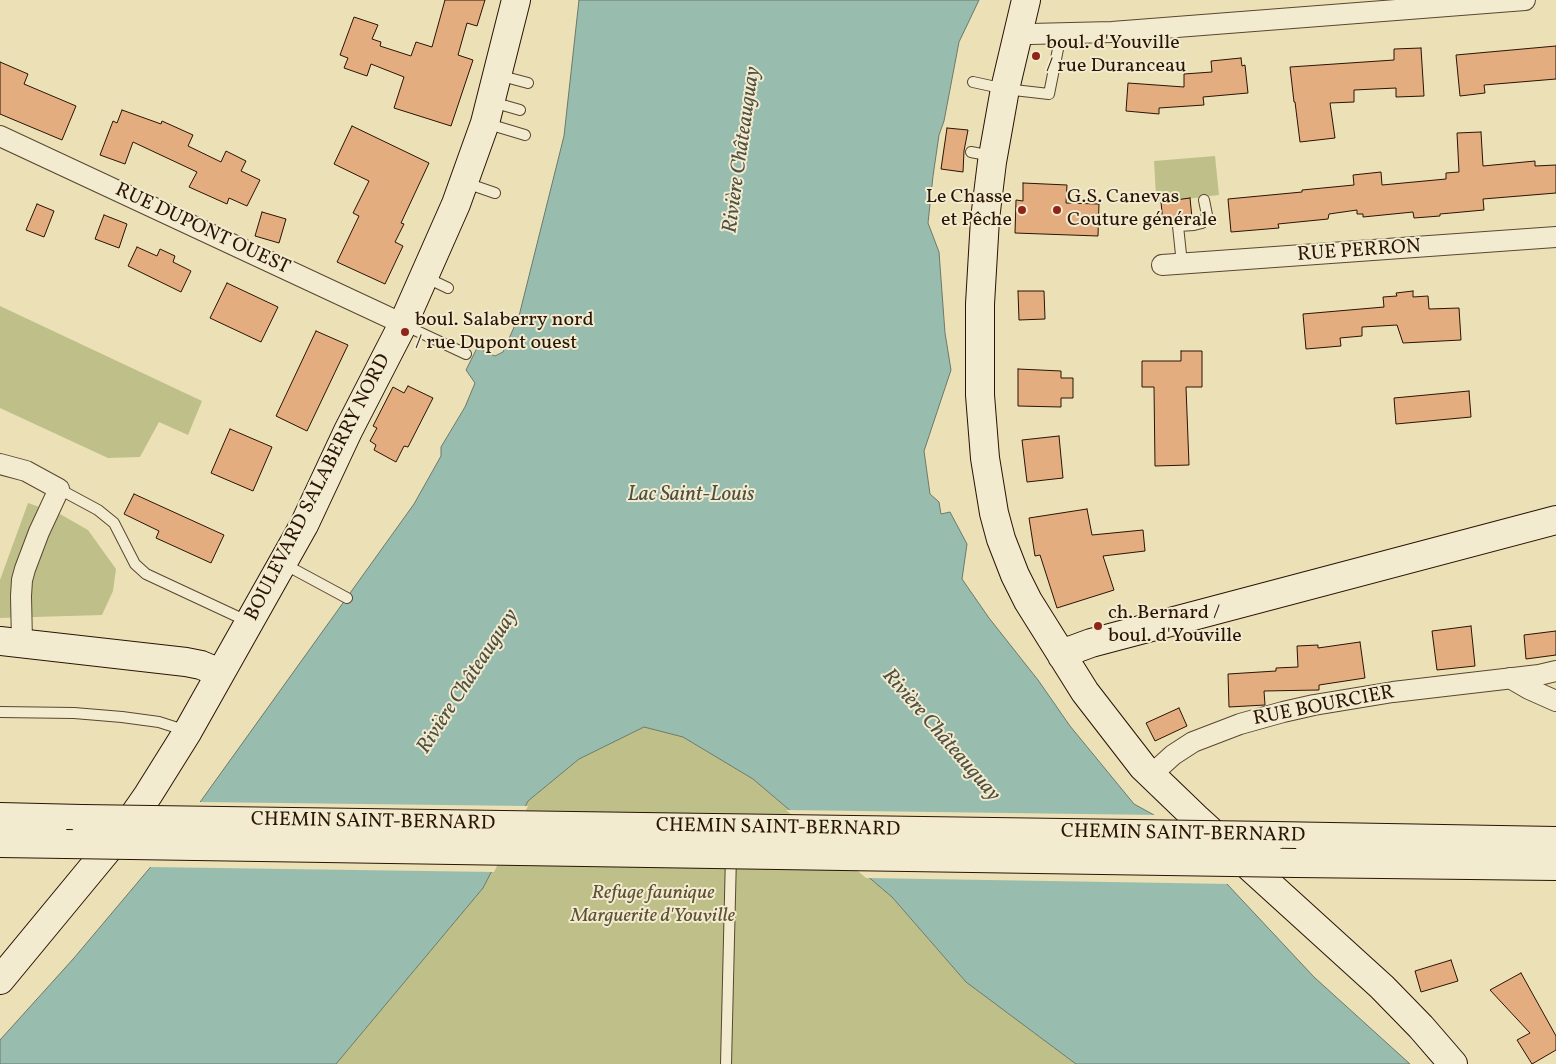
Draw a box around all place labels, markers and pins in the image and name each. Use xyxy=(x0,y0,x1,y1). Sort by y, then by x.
place label: boul. d'Youville / rue Duranceau xyxy=(1046,32,1186,79)
marker: boul. d'Youville / rue Duranceau xyxy=(1030,50,1042,62)
place label: Le Chasse et Pêche xyxy=(926,186,1012,233)
place label: G.S. Canevas Couture générale xyxy=(1067,186,1217,233)
marker: Le Chasse et Pêche xyxy=(1016,204,1028,216)
marker: G.S. Canevas Couture générale xyxy=(1051,204,1063,216)
place label: boul. Salaberry nord / rue Dupont ouest xyxy=(415,309,594,356)
marker: boul. Salaberry nord / rue Dupont ouest xyxy=(399,326,411,338)
place label: ch. Bernard / boul. d'Youville xyxy=(1108,602,1242,649)
marker: ch. Bernard / boul. d'Youville xyxy=(1092,620,1104,632)

